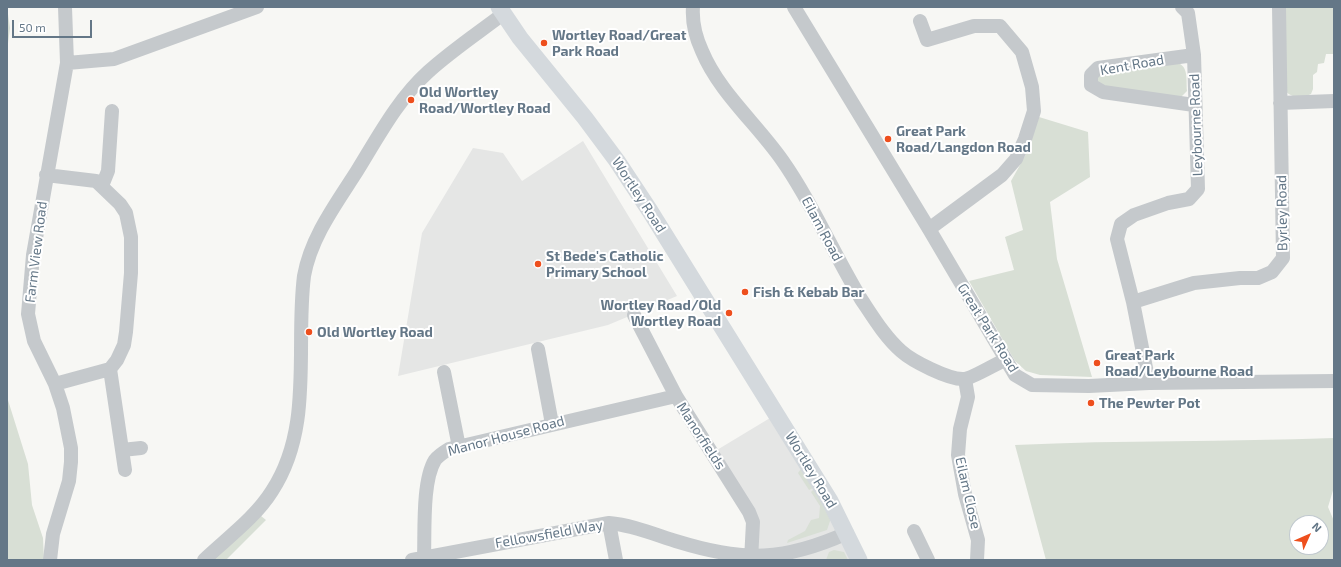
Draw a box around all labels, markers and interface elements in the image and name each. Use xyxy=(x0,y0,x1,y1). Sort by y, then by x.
scale bar xyxy=(14,12,94,38)
text: 50 m xyxy=(19,20,46,34)
place label: Wortley Road/Great Park Road xyxy=(552,27,686,60)
marker: Wortley Road/Great Park Road xyxy=(539,38,549,48)
street label: Kent Road xyxy=(1099,51,1165,79)
street label: Leybourne Road xyxy=(1186,73,1206,177)
place label: Old Wortley Road/Wortley Road xyxy=(419,84,551,116)
marker: Old Wortley Road/Wortley Road xyxy=(406,95,416,105)
place label: Great Park Road/Langdon Road xyxy=(896,123,1031,156)
marker: Great Park Road/Langdon Road xyxy=(883,134,893,144)
street label: Wortley Road xyxy=(608,154,670,236)
street label: Byrley Road xyxy=(1273,175,1291,251)
street label: Eilam Road xyxy=(798,194,846,264)
street label: Farm View Road xyxy=(21,200,51,304)
place label: St Bede's Catholic Primary School xyxy=(546,248,664,280)
marker: St Bede's Catholic Primary School xyxy=(533,259,543,269)
street label: Great Park Road xyxy=(954,280,1022,376)
place label: Fish & Kebab Bar xyxy=(753,284,864,300)
marker: Fish & Kebab Bar xyxy=(740,287,750,297)
place label: Wortley Road/Old Wortley Road xyxy=(601,297,721,330)
marker: Wortley Road/Old Wortley Road xyxy=(724,308,734,318)
place label: Old Wortley Road xyxy=(317,324,433,340)
marker: Old Wortley Road xyxy=(304,327,314,337)
place label: Great Park Road/Leybourne Road xyxy=(1105,347,1253,380)
marker: Great Park Road/Leybourne Road xyxy=(1092,358,1102,368)
place label: The Pewter Pot xyxy=(1099,395,1200,411)
marker: The Pewter Pot xyxy=(1086,398,1096,408)
street label: Manorfields xyxy=(673,399,729,473)
street label: Manor House Road xyxy=(446,412,566,460)
street label: Wortley Road xyxy=(782,429,840,511)
street label: Eilam Close xyxy=(952,455,984,531)
north arrow xyxy=(1289,515,1329,555)
street label: Fellowsfield Way xyxy=(494,516,604,552)
text: N xyxy=(1310,519,1325,534)

